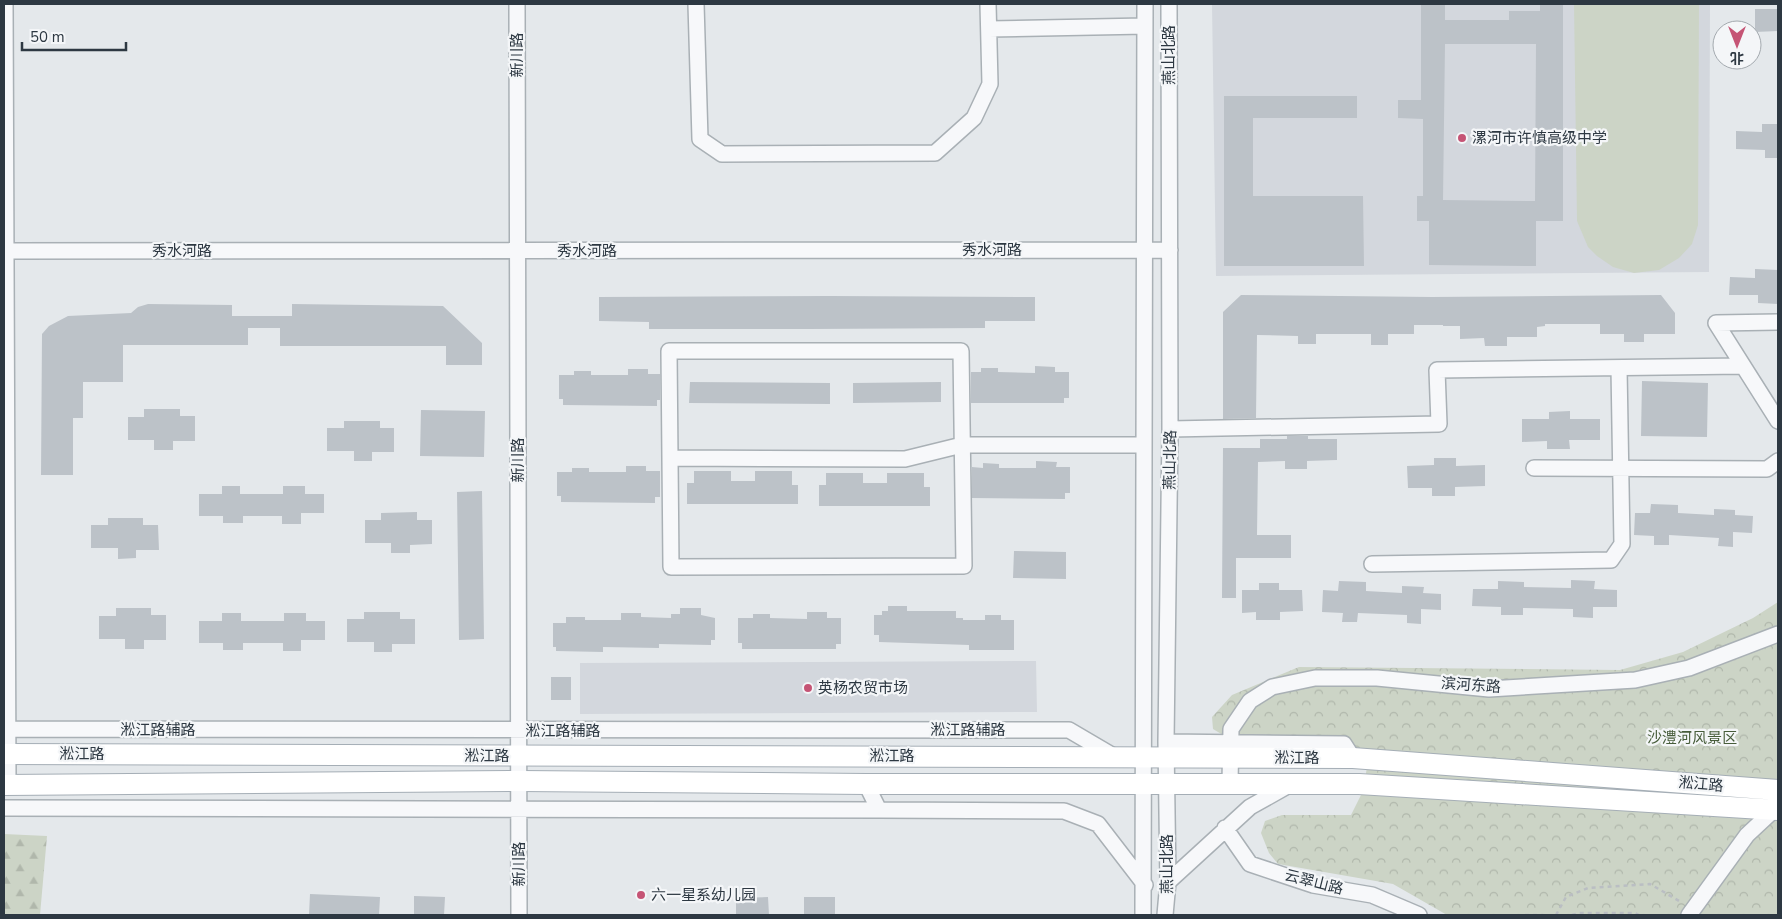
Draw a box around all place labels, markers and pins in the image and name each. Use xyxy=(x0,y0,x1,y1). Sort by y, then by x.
place label: 漯河市许慎高级中学 xyxy=(1472,128,1607,148)
marker: 漯河市许慎高级中学 xyxy=(1456,132,1468,144)
place label: 英杨农贸市场 xyxy=(818,678,908,698)
marker: 英杨农贸市场 xyxy=(802,682,814,694)
place label: 六一星系幼儿园 xyxy=(651,885,756,905)
marker: 六一星系幼儿园 xyxy=(635,889,647,901)

